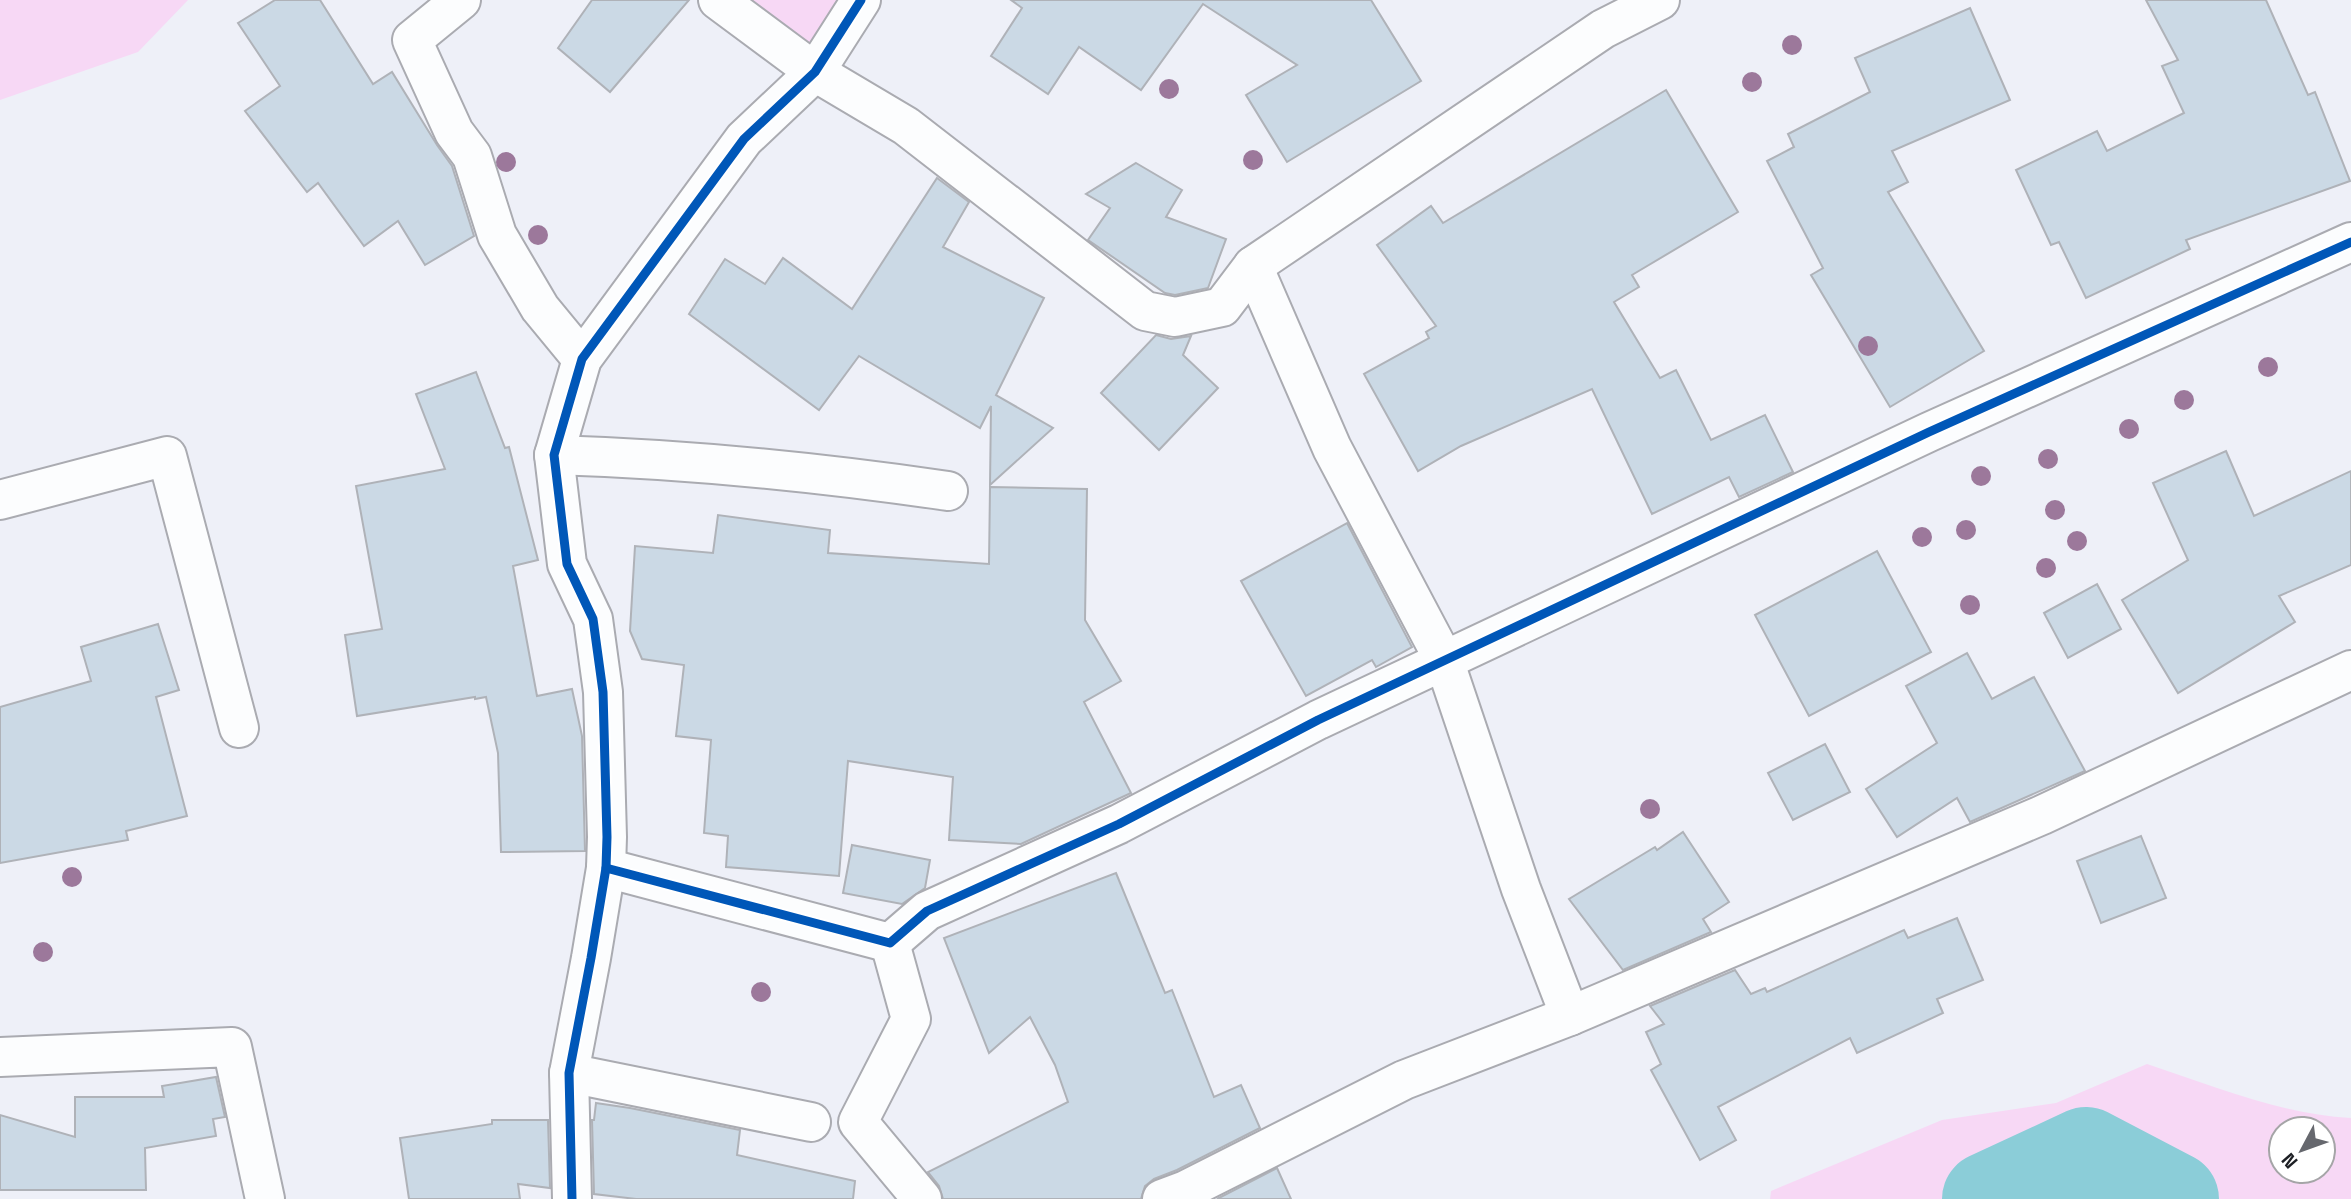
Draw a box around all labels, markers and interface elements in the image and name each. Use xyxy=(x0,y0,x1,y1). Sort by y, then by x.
north arrow xyxy=(2267,1115,2337,1185)
text: N xyxy=(2276,1148,2303,1174)

